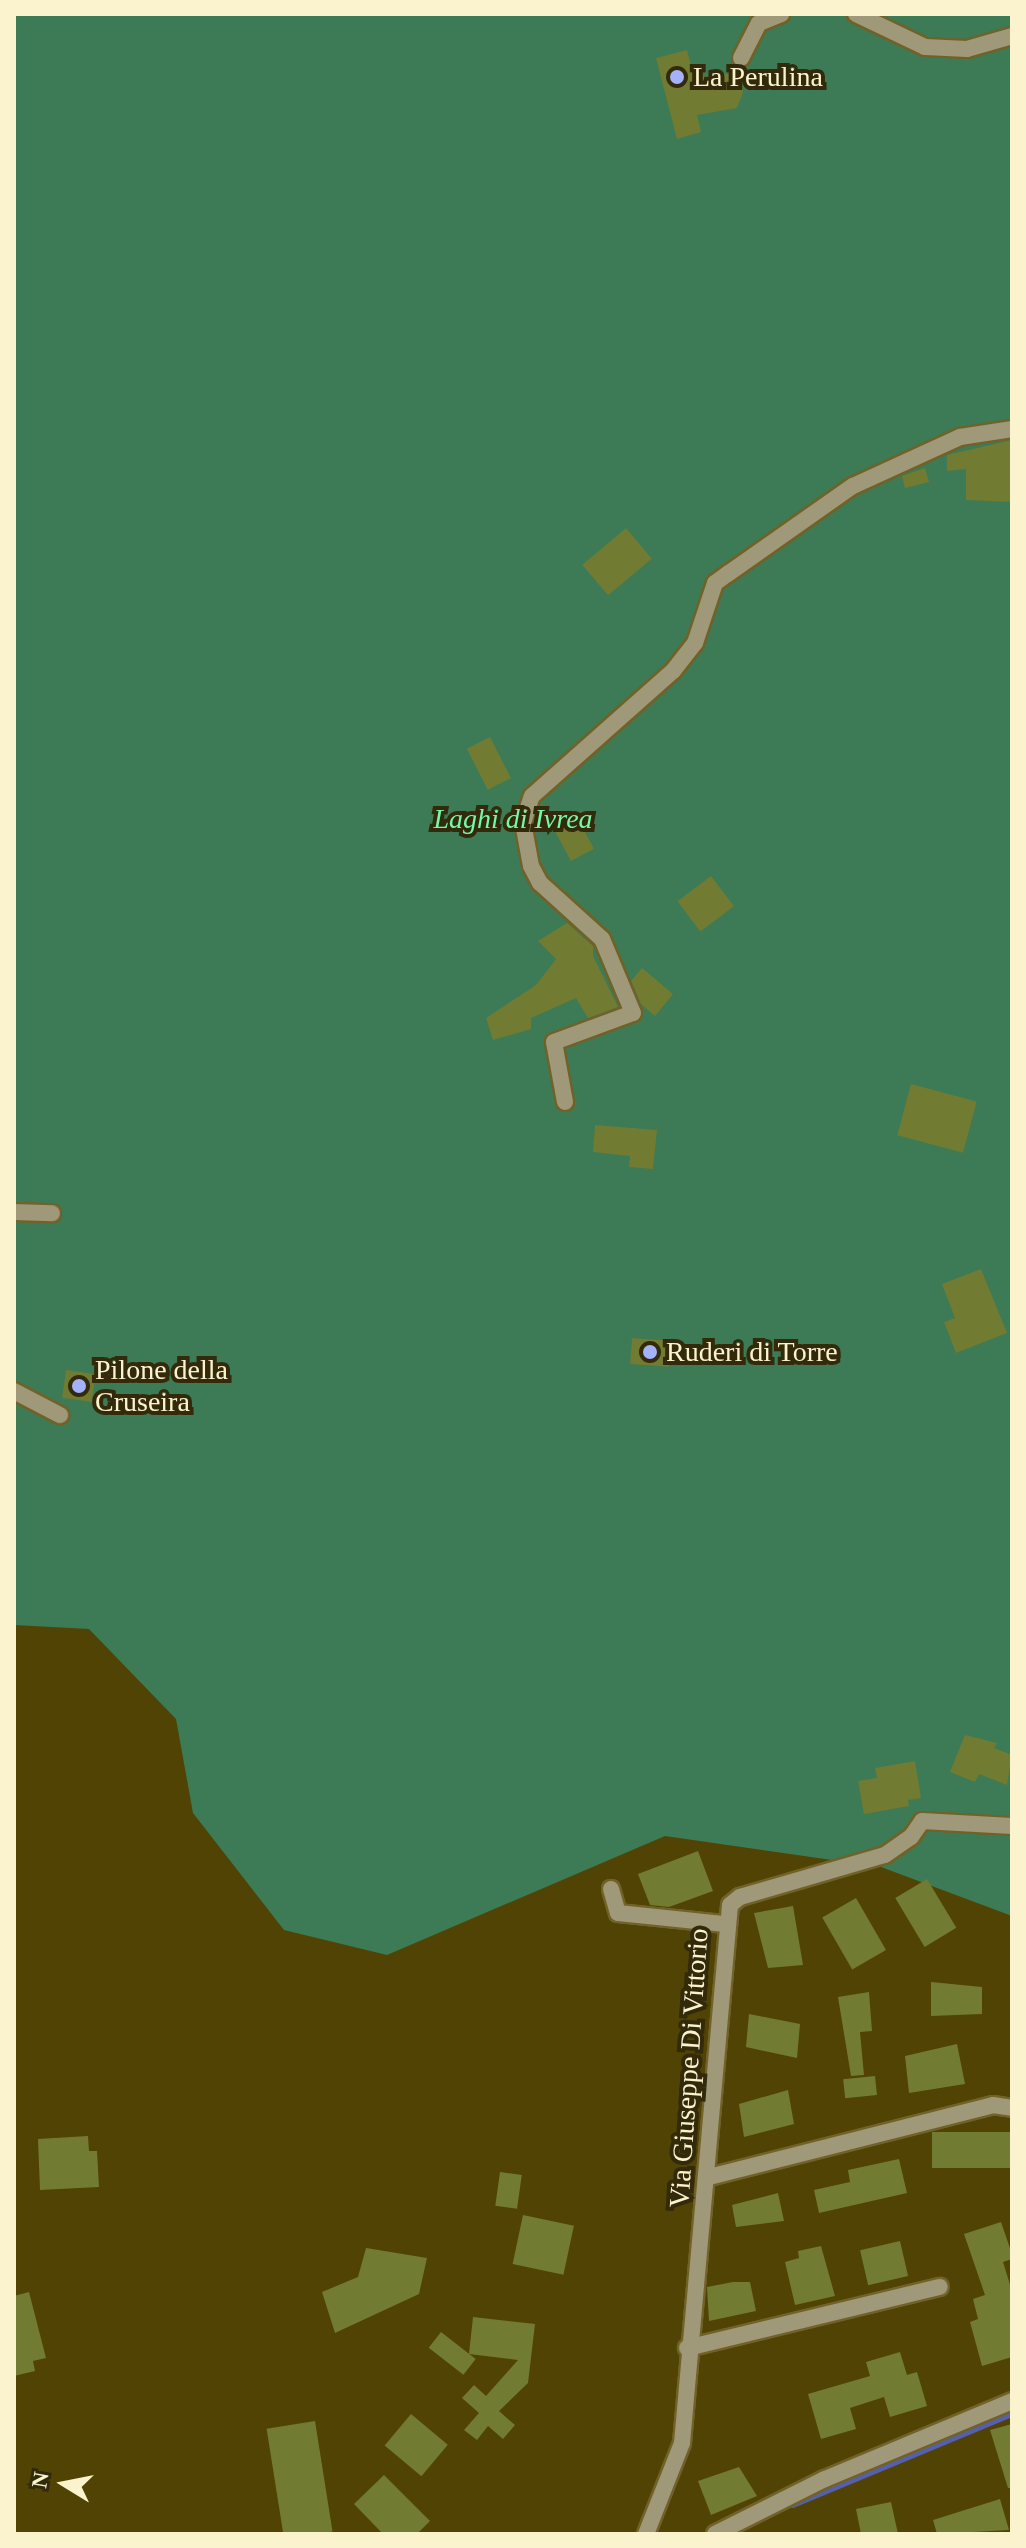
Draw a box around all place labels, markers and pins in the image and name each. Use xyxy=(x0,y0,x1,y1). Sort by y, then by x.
place label: La Perulina xyxy=(693,60,823,94)
marker: La Perulina xyxy=(668,68,686,86)
place label: Ruderi di Torre xyxy=(666,1335,838,1369)
marker: Ruderi di Torre xyxy=(641,1343,659,1361)
place label: Pilone della Cruseira xyxy=(95,1353,228,1419)
marker: Pilone della Cruseira xyxy=(70,1377,88,1395)

